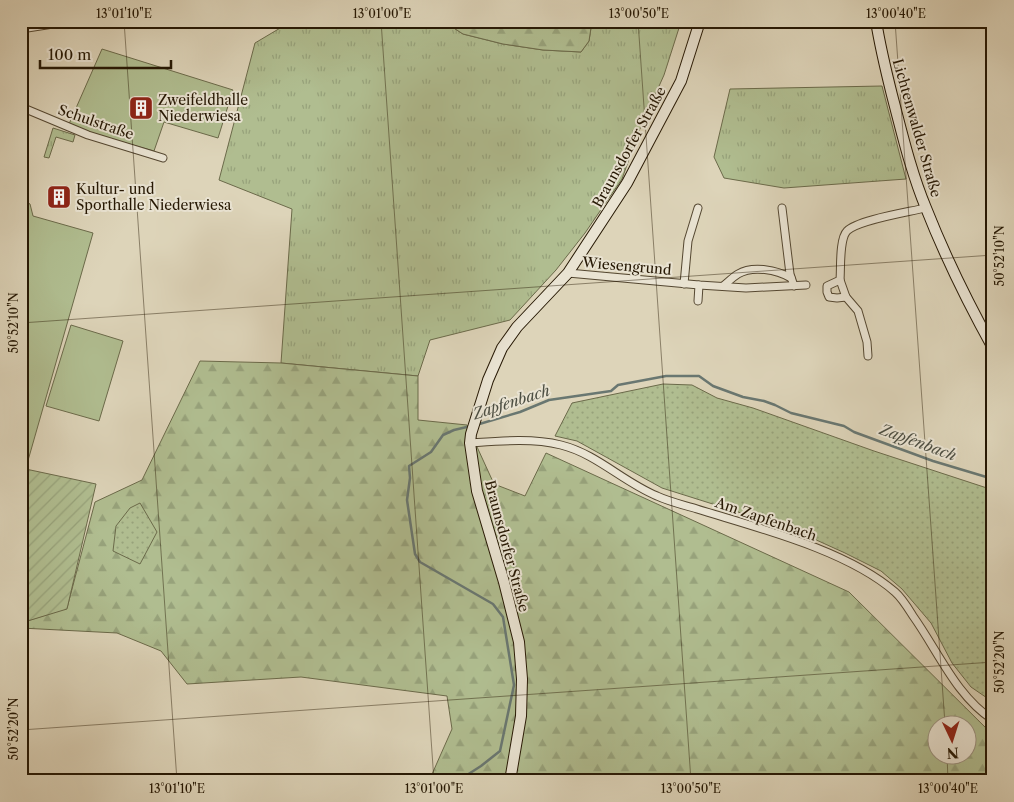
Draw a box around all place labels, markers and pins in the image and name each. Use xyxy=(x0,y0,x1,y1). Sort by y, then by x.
place label: Zweifeldhalle Niederwiesa xyxy=(158,91,248,125)
building icon: Zweifeldhalle Niederwiesa xyxy=(128,95,154,121)
place label: Kultur- und Sporthalle Niederwiesa xyxy=(76,180,232,214)
building icon: Kultur- und Sporthalle Niederwiesa xyxy=(46,184,72,210)

